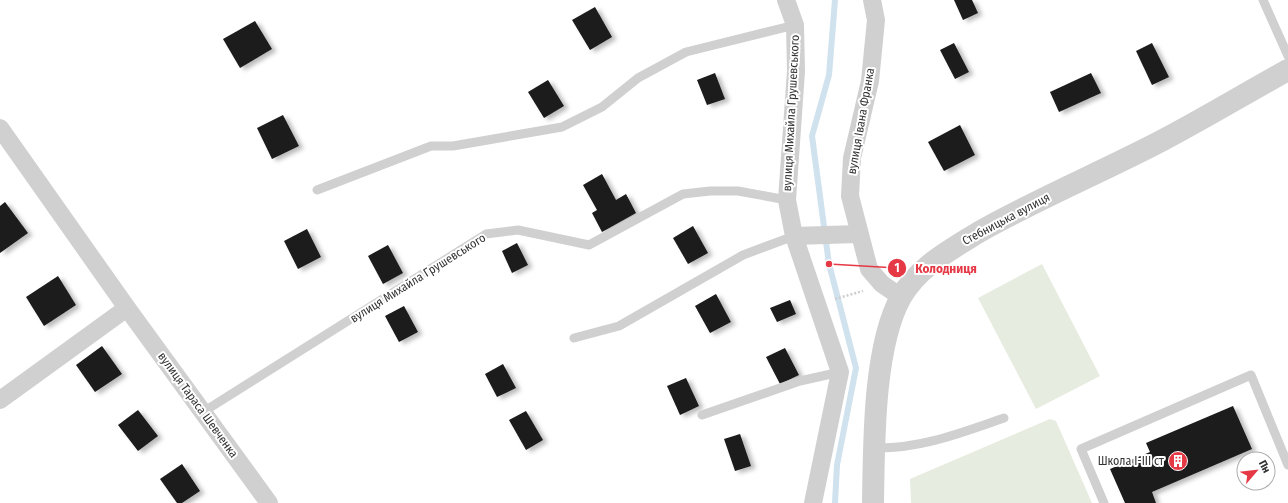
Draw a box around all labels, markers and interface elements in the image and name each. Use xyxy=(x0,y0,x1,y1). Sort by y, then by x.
street label: вулиця Михайла Грушевського xyxy=(780,34,802,192)
street label: вулиця Івана Франка xyxy=(845,67,877,175)
street label: Стебницька вулиця xyxy=(960,190,1052,248)
street label: вулиця Михайла Грушевського xyxy=(348,230,488,326)
callout: Колодниця xyxy=(887,255,984,280)
text: 1 xyxy=(894,261,900,275)
text: Колодниця xyxy=(915,261,977,276)
street label: вулиця Тараса Шевченка xyxy=(155,350,241,460)
building icon: Школа І-ІІІ ст xyxy=(1167,450,1189,472)
north arrow xyxy=(1236,451,1276,491)
place label: Школа І-ІІІ ст xyxy=(1098,454,1164,468)
text: Пн xyxy=(1256,458,1273,475)

